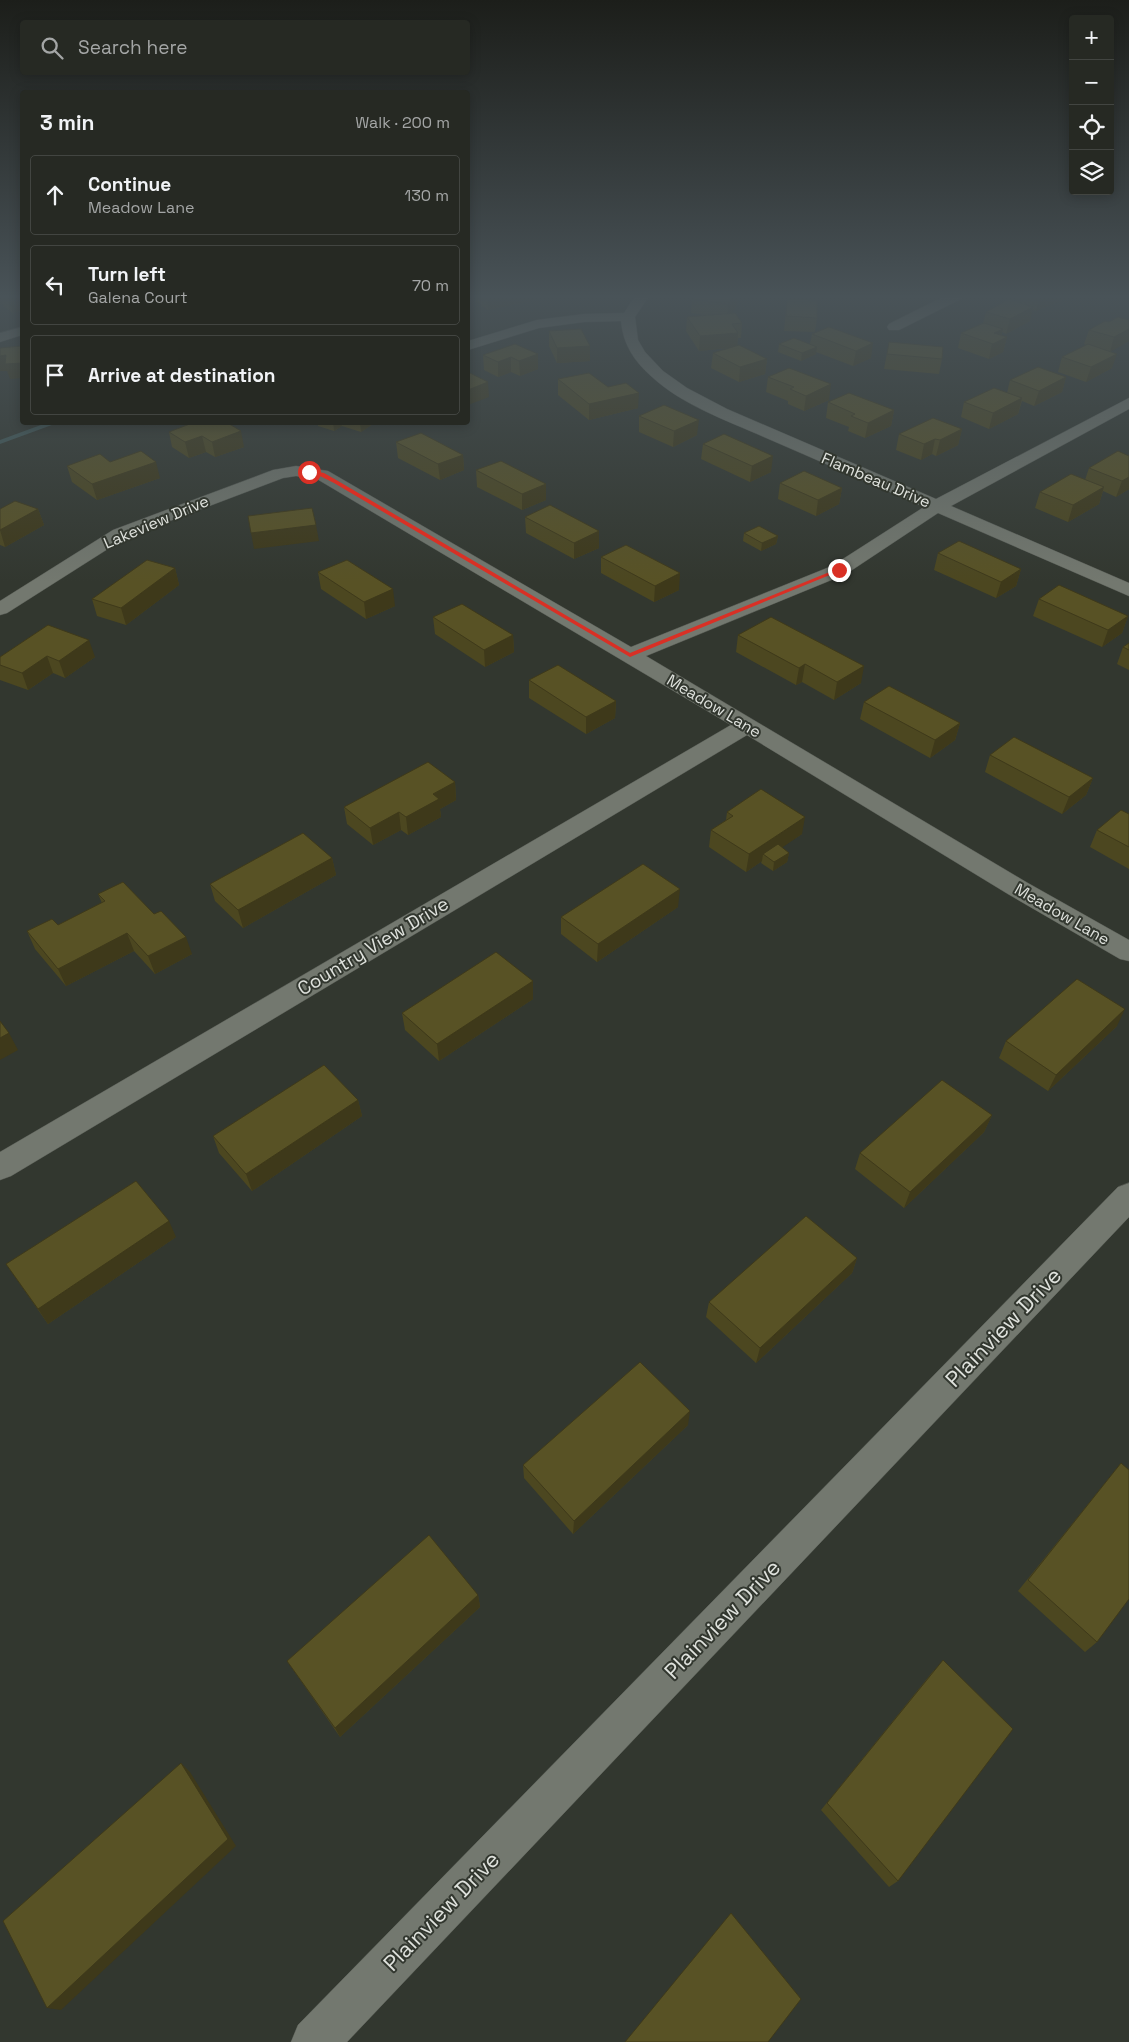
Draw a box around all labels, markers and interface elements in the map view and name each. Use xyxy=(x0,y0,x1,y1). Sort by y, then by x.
map controls xyxy=(1069,15,1114,195)
button: + xyxy=(1069,15,1114,60)
search box xyxy=(20,20,470,75)
icon: search xyxy=(38,34,66,62)
text: Search here xyxy=(78,35,188,60)
button: − xyxy=(1069,60,1114,105)
button: locate xyxy=(1069,105,1114,150)
text: 3 min xyxy=(40,109,95,136)
text: Walk · 200 m xyxy=(355,112,450,133)
button: layers xyxy=(1069,150,1114,195)
text: Continue xyxy=(88,172,171,197)
icon: ahead xyxy=(41,181,69,209)
text: 130 m xyxy=(405,185,449,206)
text: Meadow Lane xyxy=(88,197,194,218)
text: Turn left xyxy=(88,262,166,287)
icon: left xyxy=(41,271,69,299)
text: 70 m xyxy=(412,275,449,296)
text: Galena Court xyxy=(88,287,188,308)
icon: arrive xyxy=(41,361,69,389)
text: Arrive at destination xyxy=(88,363,276,388)
street label: Flambeau Drive xyxy=(818,448,934,512)
route start xyxy=(298,461,321,484)
street label: Lakeview Drive xyxy=(100,490,212,554)
route end xyxy=(828,559,851,582)
street label: Meadow Lane xyxy=(663,670,765,742)
street label: Meadow Lane xyxy=(1011,878,1113,950)
street label: Country View Drive xyxy=(293,891,453,1001)
street label: Plainview Drive xyxy=(939,1261,1067,1393)
street label: Plainview Drive xyxy=(658,1553,786,1685)
street label: Plainview Drive xyxy=(377,1845,505,1977)

